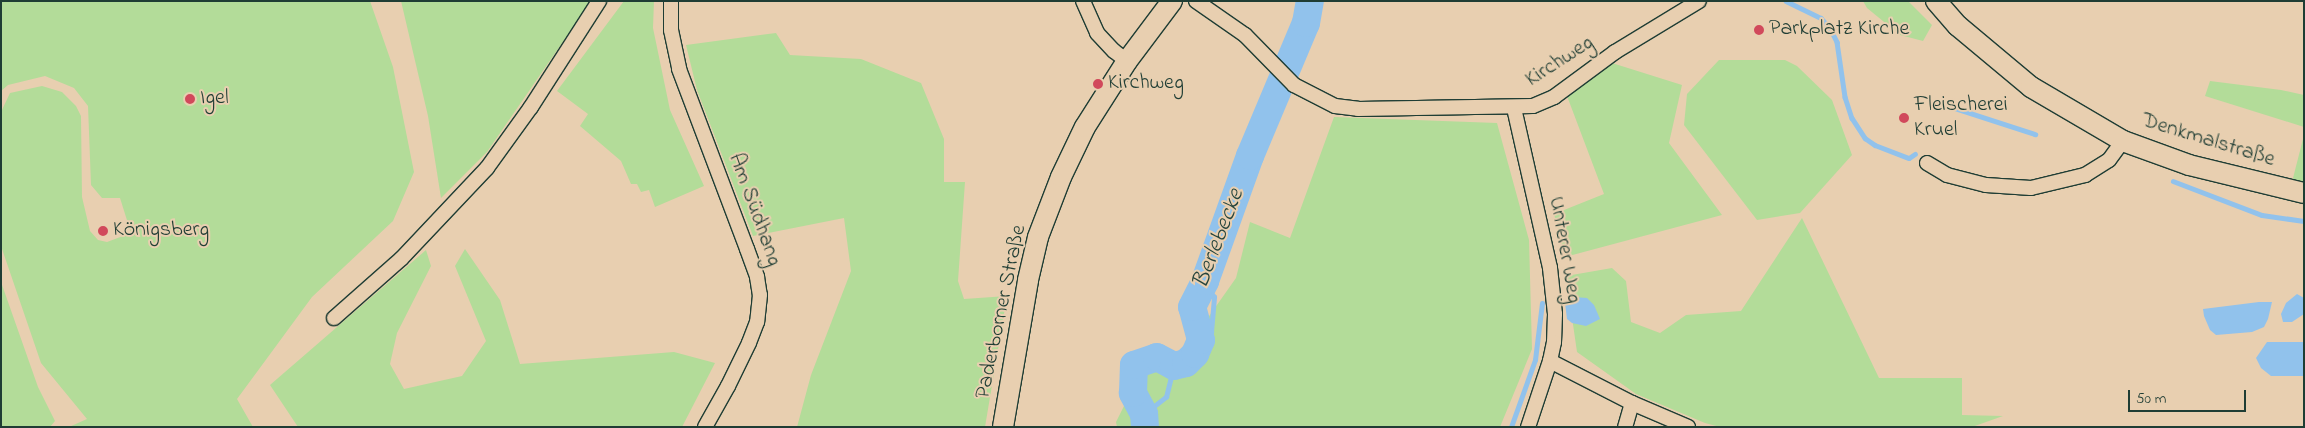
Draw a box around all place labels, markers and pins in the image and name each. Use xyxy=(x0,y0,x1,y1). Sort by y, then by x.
place label: Parkplatz Kirche xyxy=(1769,17,1909,43)
marker: Parkplatz Kirche xyxy=(1753,24,1765,36)
place label: Kirchweg xyxy=(1108,71,1184,97)
marker: Kirchweg xyxy=(1092,78,1104,90)
place label: Igel xyxy=(200,86,229,112)
place label: Fleischerei Kruel xyxy=(1914,92,2008,144)
marker: Igel xyxy=(184,93,196,105)
marker: Fleischerei Kruel xyxy=(1898,112,1910,124)
place label: Königsberg xyxy=(113,218,209,244)
marker: Königsberg xyxy=(97,225,109,237)

